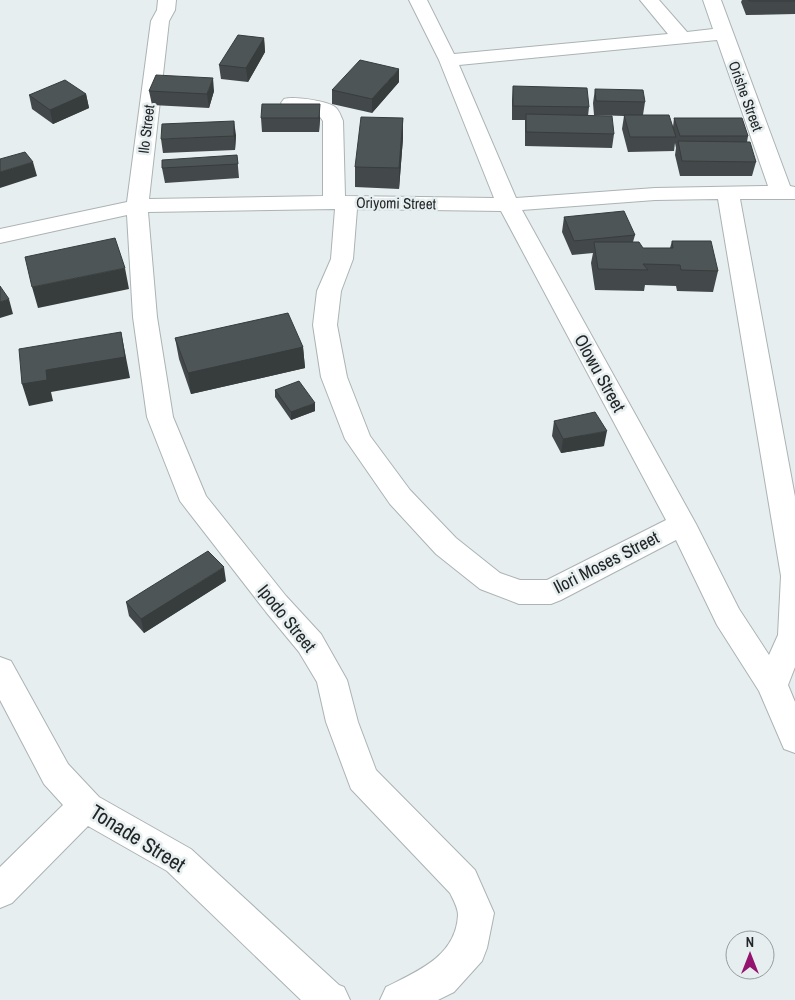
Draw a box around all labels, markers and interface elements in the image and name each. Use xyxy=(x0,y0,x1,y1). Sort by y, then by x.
street label: Orishe Street xyxy=(724,58,769,135)
street label: Ilo Street xyxy=(133,103,159,155)
street label: Oriyomi Street xyxy=(356,192,437,214)
street label: Olowu Street xyxy=(568,330,632,416)
street label: Ilori Moses Street xyxy=(549,525,663,599)
street label: Ipodo Street xyxy=(252,579,322,657)
street label: Tonade Street xyxy=(85,797,191,879)
north arrow xyxy=(725,930,775,980)
text: N xyxy=(746,933,754,951)

